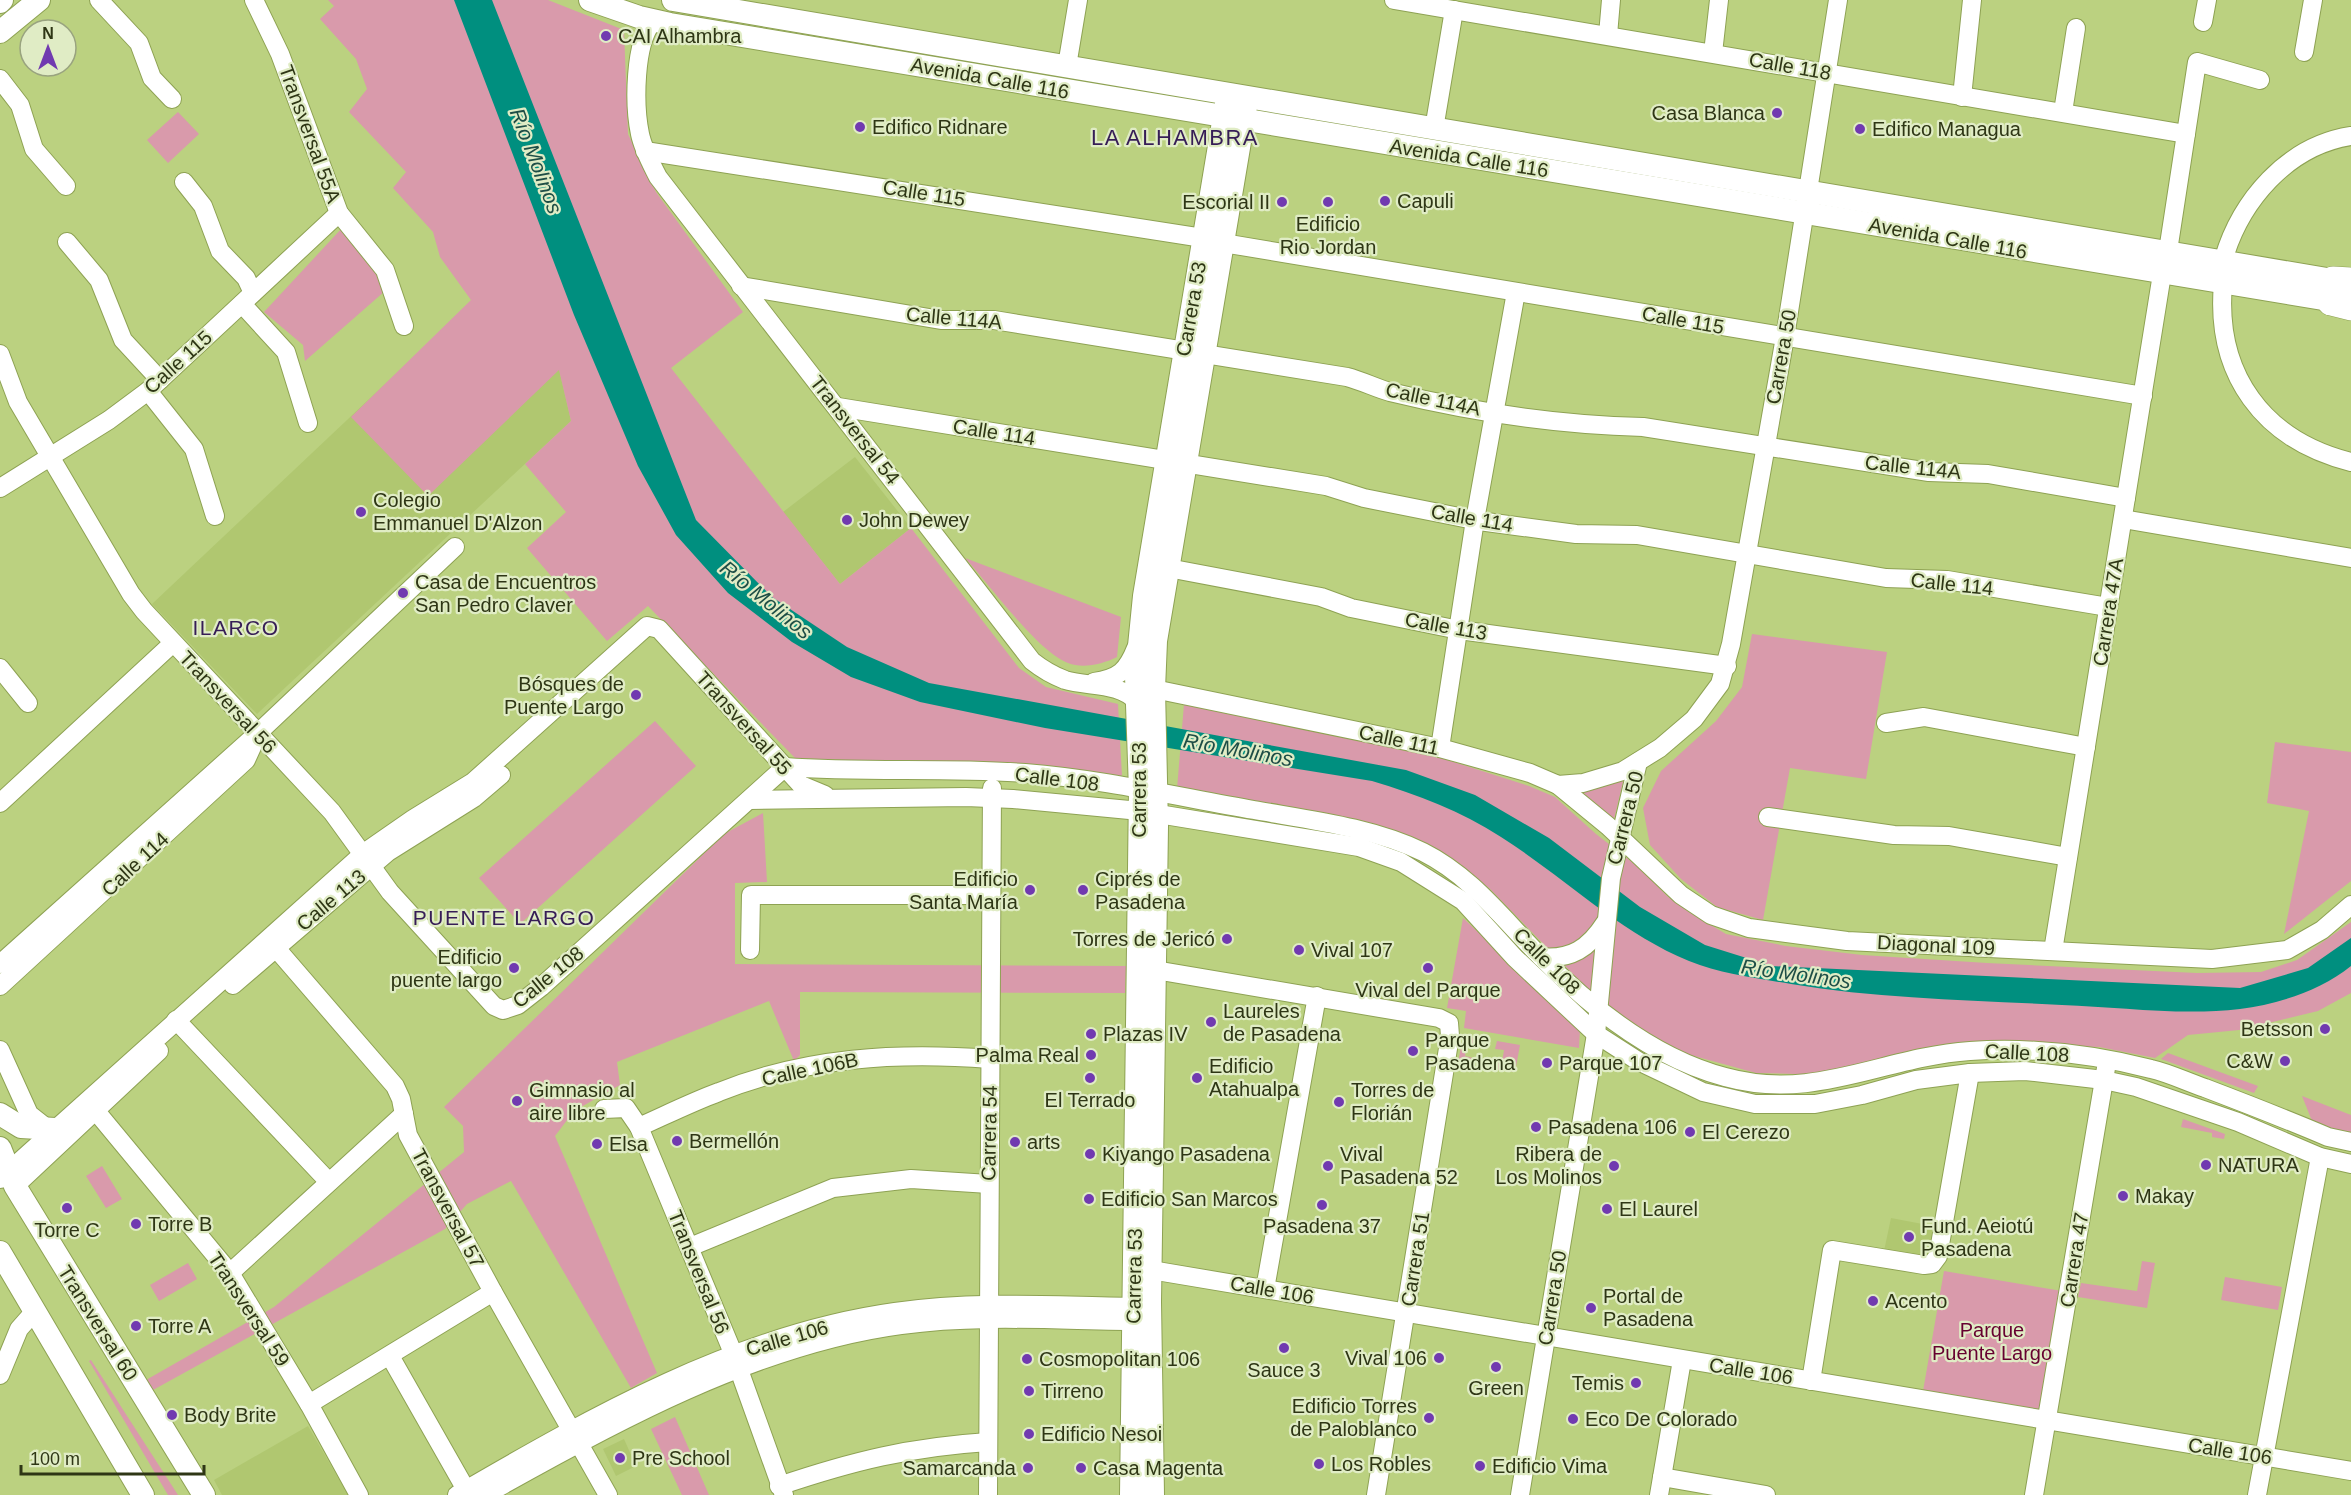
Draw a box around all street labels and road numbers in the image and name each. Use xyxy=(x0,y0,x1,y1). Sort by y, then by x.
street label: Calle 118 xyxy=(1747,48,1833,84)
street label: Avenida Calle 116 xyxy=(909,53,1071,103)
street label: Transversal 55A xyxy=(275,62,345,206)
street label: Avenida Calle 116 xyxy=(1388,135,1550,181)
street label: Calle 115 xyxy=(881,176,967,210)
street label: Avenida Calle 116 xyxy=(1867,213,2029,263)
street label: Carrera 53 xyxy=(1172,260,1210,358)
street label: Calle 115 xyxy=(1640,302,1726,338)
street label: Calle 114A xyxy=(905,303,1004,333)
street label: Carrera 50 xyxy=(1762,308,1800,406)
street label: Calle 115 xyxy=(140,326,216,398)
street label: Transversal 54 xyxy=(806,371,904,489)
street label: Calle 114A xyxy=(1384,378,1483,420)
street label: Calle 114 xyxy=(951,415,1037,449)
street label: Calle 114A xyxy=(1864,451,1963,483)
street label: Calle 114 xyxy=(1429,500,1515,536)
street label: Carrera 47A xyxy=(2089,556,2127,668)
street label: Calle 114 xyxy=(1910,569,1994,599)
street label: Calle 113 xyxy=(1403,608,1489,644)
street label: Transversal 56 xyxy=(175,646,281,758)
street label: Transversal 55 xyxy=(692,667,796,779)
street label: Calle 111 xyxy=(1357,721,1441,759)
street label: Carrera 53 xyxy=(1128,742,1150,838)
street label: Calle 108 xyxy=(1014,763,1100,795)
street label: Carrera 50 xyxy=(1603,769,1647,867)
street label: Calle 114 xyxy=(97,828,173,900)
street label: Calle 113 xyxy=(292,865,370,935)
street label: Calle 108 xyxy=(1509,923,1585,999)
street label: Diagonal 109 xyxy=(1877,931,1995,959)
street label: Calle 108 xyxy=(508,942,588,1012)
street label: Calle 108 xyxy=(1984,1040,2070,1066)
street label: Calle 106B xyxy=(760,1048,860,1090)
street label: Carrera 54 xyxy=(977,1085,1001,1181)
street label: Transversal 57 xyxy=(407,1145,489,1271)
street label: Transversal 56 xyxy=(664,1207,734,1337)
street label: Carrera 51 xyxy=(1397,1210,1433,1308)
street label: Carrera 47 xyxy=(2056,1211,2092,1309)
street label: Carrera 53 xyxy=(1122,1228,1146,1324)
street label: Transversal 59 xyxy=(204,1248,294,1370)
street label: Carrera 50 xyxy=(1534,1249,1570,1347)
street label: Transversal 60 xyxy=(54,1261,142,1385)
street label: Calle 106 xyxy=(1228,1272,1316,1308)
street label: Calle 106 xyxy=(743,1316,831,1360)
street label: Calle 106 xyxy=(1708,1354,1794,1388)
street label: Calle 106 xyxy=(2187,1434,2273,1468)

